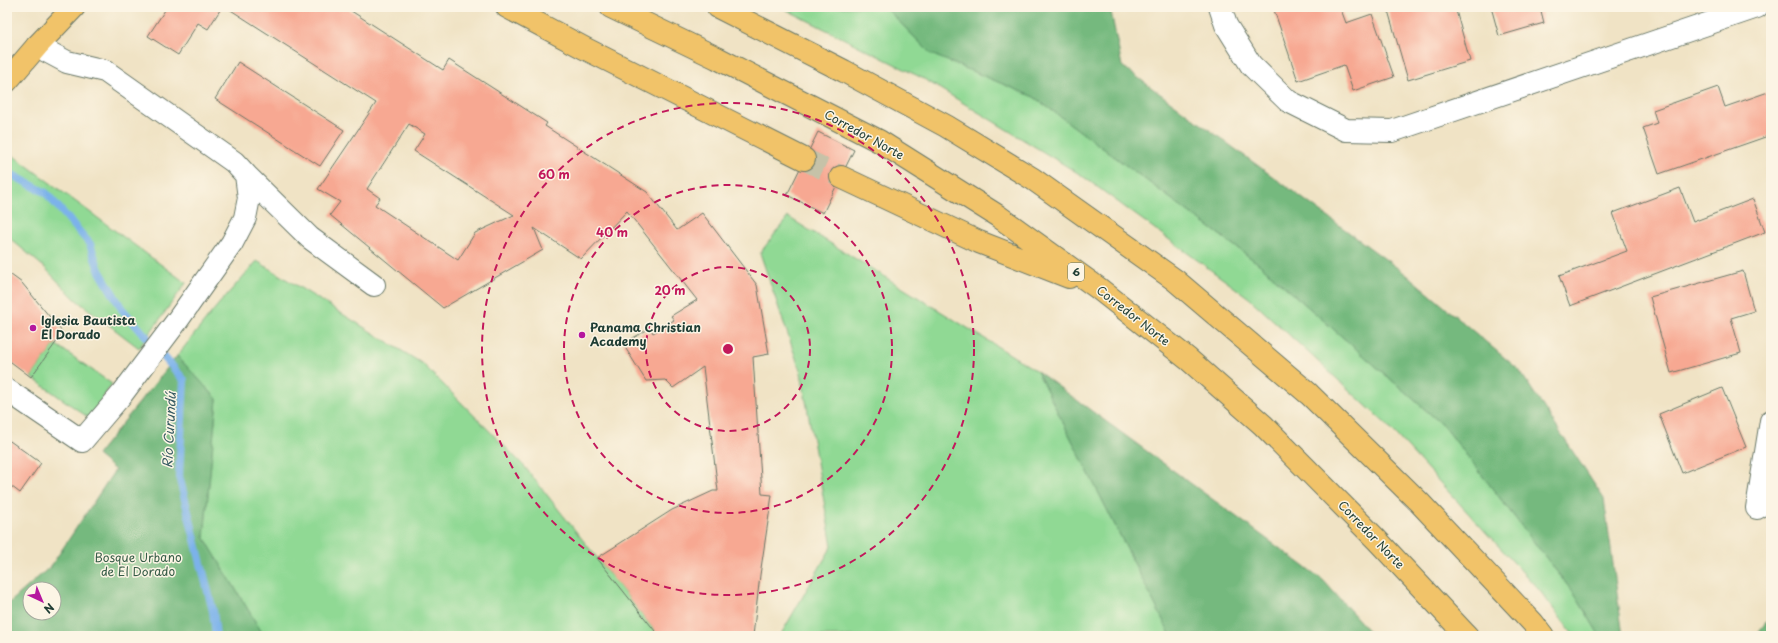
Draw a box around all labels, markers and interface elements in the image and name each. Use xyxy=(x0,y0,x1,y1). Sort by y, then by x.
street label: Corredor Norte xyxy=(821,105,908,164)
text: 60 m xyxy=(538,165,570,183)
text: 40 m xyxy=(596,223,628,241)
road number: 6 xyxy=(1068,263,1084,281)
text: 20 m xyxy=(654,281,686,299)
street label: Corredor Norte xyxy=(1093,281,1174,350)
place label: Iglesia Bautista El Dorado xyxy=(41,311,136,343)
place label: Panama Christian Academy xyxy=(589,318,701,350)
marker: Iglesia Bautista El Dorado xyxy=(28,323,38,333)
marker: Panama Christian Academy xyxy=(577,330,587,340)
centre of rings xyxy=(721,342,735,356)
water label: Río Curundú xyxy=(157,390,180,469)
street label: Corredor Norte xyxy=(1334,496,1409,573)
park label: Bosque Urbano de El Dorado xyxy=(94,548,182,580)
north arrow xyxy=(22,581,62,621)
text: N xyxy=(40,599,58,618)

